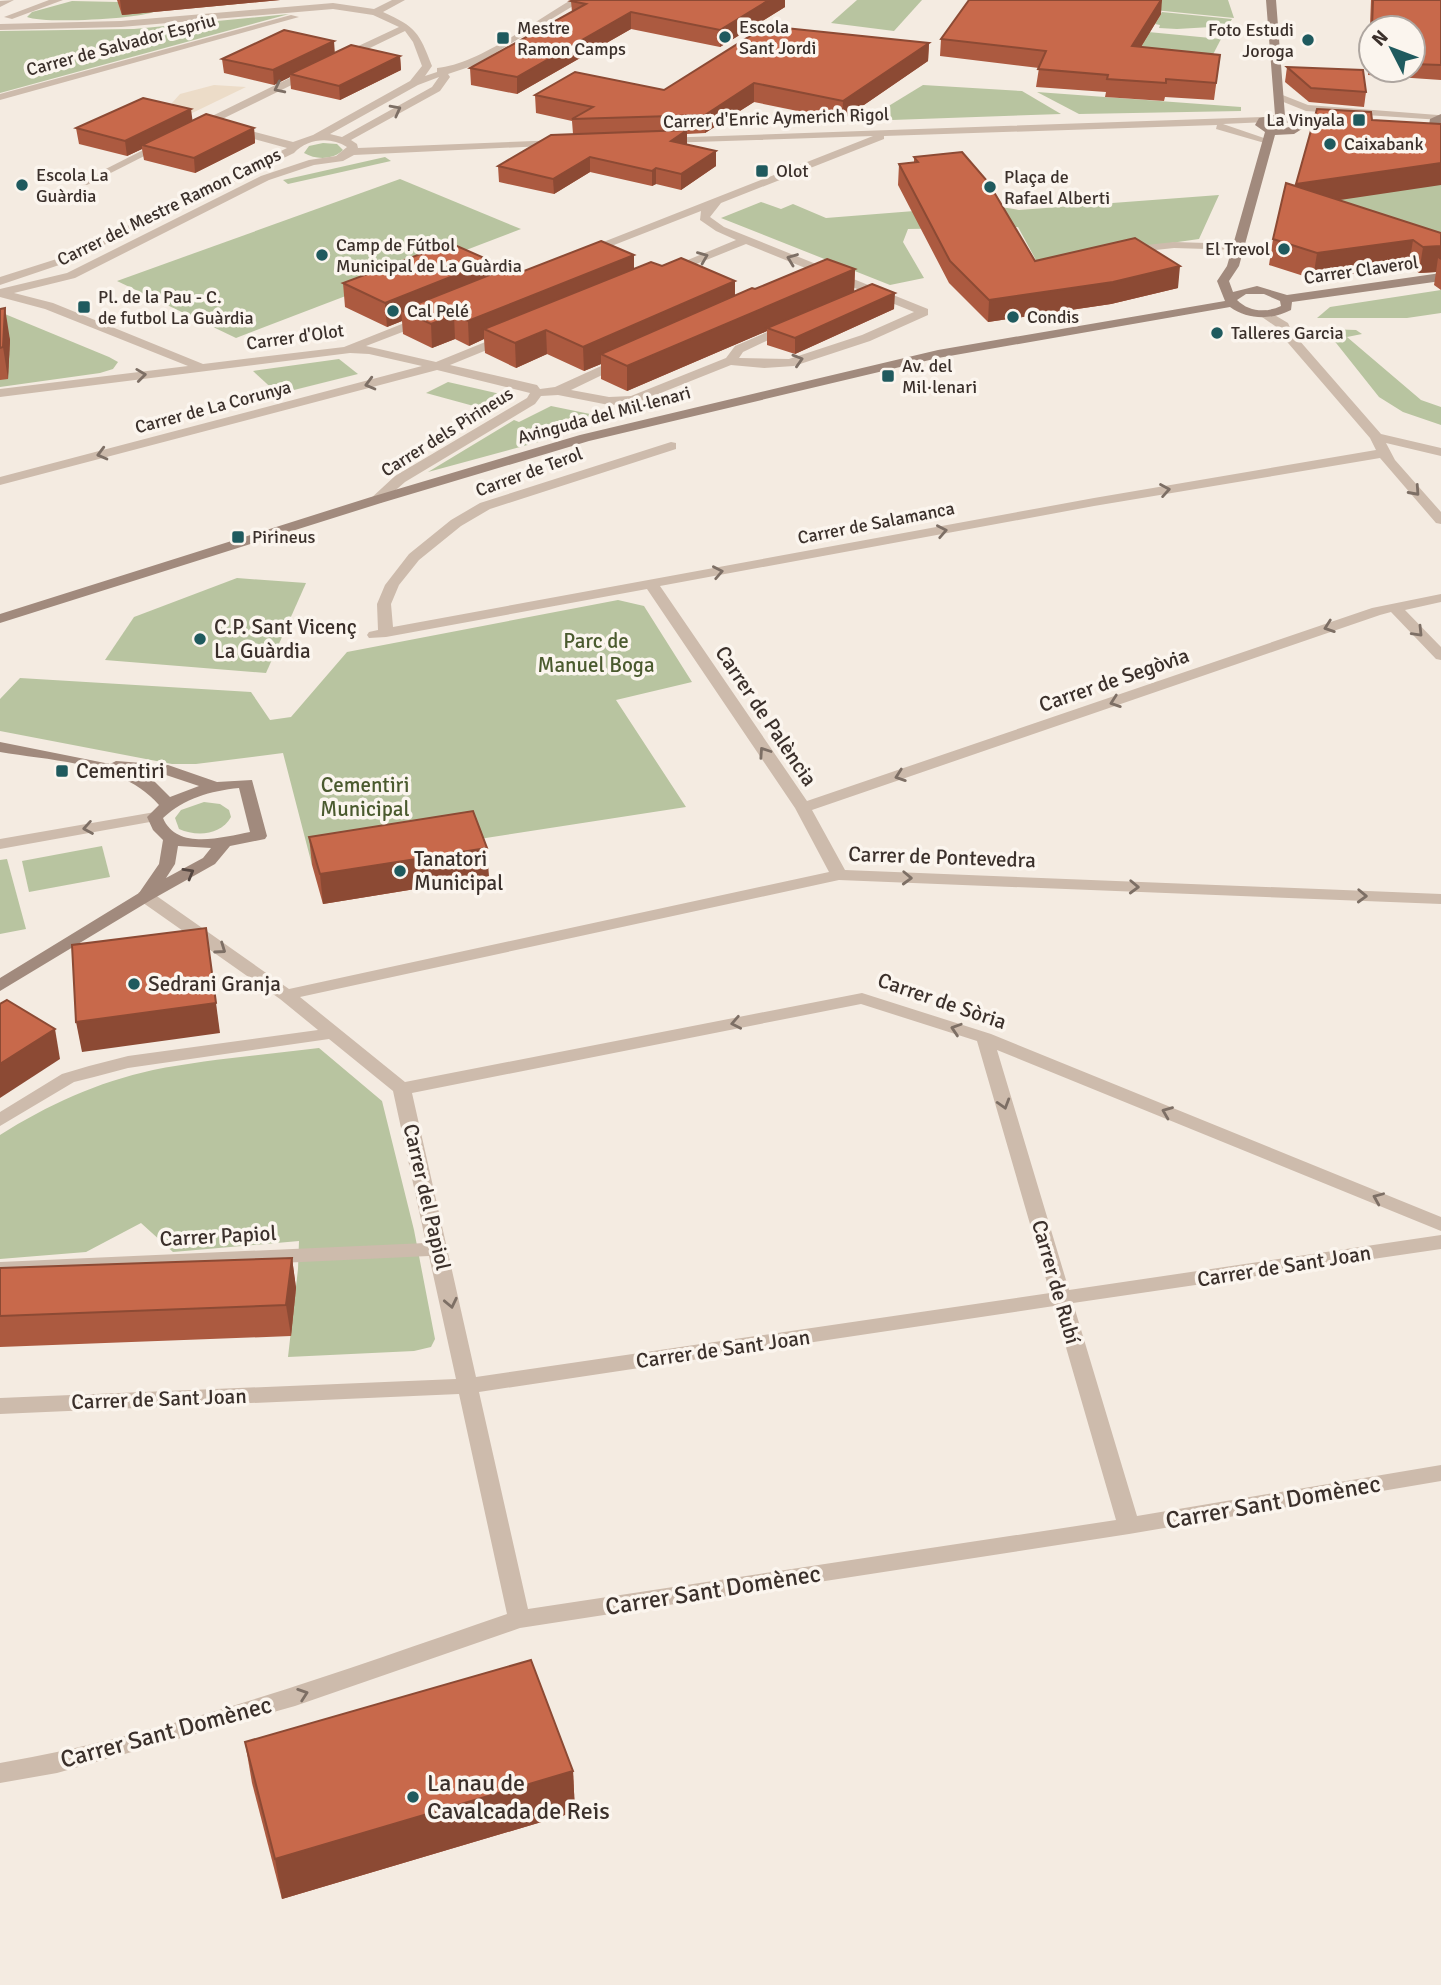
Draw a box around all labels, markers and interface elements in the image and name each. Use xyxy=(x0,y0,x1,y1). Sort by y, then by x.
street label: Carrer de Salvador Espriu xyxy=(24,9,218,81)
north arrow xyxy=(1357,14,1427,84)
place label: Escola Sant Jordi xyxy=(739,16,816,59)
place label: Mestre Ramon Camps xyxy=(517,17,626,60)
place label: Foto Estudi Joroga xyxy=(1208,19,1294,62)
text: N xyxy=(1367,25,1393,51)
marker: Escola Sant Jordi xyxy=(717,29,733,45)
marker: Mestre Ramon Camps xyxy=(495,30,511,46)
marker: Foto Estudi Joroga xyxy=(1300,32,1316,48)
one-way arrow xyxy=(274,79,286,93)
street label: Carrer d'Enric Aymerich Rigol xyxy=(663,103,889,133)
one-way arrow xyxy=(389,104,401,118)
place label: La Vinyala xyxy=(1266,109,1345,131)
marker: La Vinyala xyxy=(1351,112,1367,128)
place label: Caixabank xyxy=(1344,133,1423,155)
marker: Caixabank xyxy=(1322,136,1338,152)
street label: Carrer del Mestre Ramon Camps xyxy=(54,143,285,271)
place label: Olot xyxy=(776,160,808,182)
marker: Olot xyxy=(754,163,770,179)
place label: Escola La Guàrdia xyxy=(36,164,109,207)
place label: Plaça de Rafael Alberti xyxy=(1004,166,1110,209)
marker: Escola La Guàrdia xyxy=(14,177,30,193)
marker: Plaça de Rafael Alberti xyxy=(982,179,998,195)
place label: Camp de Fútbol Municipal de La Guàrdia xyxy=(336,234,522,277)
place label: El Trevol xyxy=(1205,238,1270,260)
marker: El Trevol xyxy=(1276,241,1292,257)
marker: Camp de Fútbol Municipal de La Guàrdia xyxy=(314,247,330,263)
street label: Carrer Claverol xyxy=(1302,251,1420,289)
one-way arrow xyxy=(696,252,708,266)
one-way arrow xyxy=(787,254,799,268)
place label: Pl. de la Pau - C. de futbol La Guàrdia xyxy=(98,286,254,329)
marker: Pl. de la Pau - C. de futbol La Guàrdia xyxy=(76,299,92,315)
place label: Cal Pelé xyxy=(407,300,469,322)
marker: Cal Pelé xyxy=(385,303,401,319)
place label: Condis xyxy=(1027,306,1079,328)
marker: Condis xyxy=(1005,309,1021,325)
street label: Carrer d'Olot xyxy=(245,319,345,355)
place label: Talleres Garcia xyxy=(1231,322,1344,344)
marker: Talleres Garcia xyxy=(1209,325,1225,341)
one-way arrow xyxy=(791,353,803,368)
place label: Av. del Mil·lenari xyxy=(902,355,977,398)
one-way arrow xyxy=(135,368,146,383)
marker: Av. del Mil·lenari xyxy=(880,368,896,384)
street label: Carrer de La Corunya xyxy=(133,376,293,438)
one-way arrow xyxy=(364,376,376,390)
street label: Avinguda del Mil·lenari xyxy=(515,381,693,449)
street label: Carrer dels Pirineus xyxy=(377,382,517,481)
street label: Carrer de Terol xyxy=(473,442,585,502)
one-way arrow xyxy=(97,446,109,460)
one-way arrow xyxy=(1159,483,1171,498)
one-way arrow xyxy=(1407,483,1419,496)
street label: Carrer de Salamanca xyxy=(796,497,956,549)
one-way arrow xyxy=(936,524,948,539)
place label: Pirineus xyxy=(252,526,316,548)
marker: Pirineus xyxy=(230,529,246,545)
one-way arrow xyxy=(712,566,724,581)
place label: C.P. Sant Vicenç La Guàrdia xyxy=(214,614,357,664)
one-way arrow xyxy=(1324,619,1336,633)
one-way arrow xyxy=(1409,624,1422,637)
park label: Parc de Manuel Boga xyxy=(537,628,655,678)
marker: C.P. Sant Vicenç La Guàrdia xyxy=(192,631,208,647)
street label: Carrer de Palència xyxy=(709,641,823,791)
street label: Carrer de Segòvia xyxy=(1036,642,1192,718)
one-way arrow xyxy=(1109,694,1121,708)
one-way arrow xyxy=(760,746,773,759)
place label: Cementiri xyxy=(76,758,165,784)
marker: Cementiri xyxy=(54,763,70,779)
one-way arrow xyxy=(894,768,906,782)
park label: Cementiri Municipal xyxy=(320,772,410,822)
one-way arrow xyxy=(82,819,94,834)
street label: Carrer de Pontevedra xyxy=(848,841,1036,873)
place label: Tanatori Municipal xyxy=(414,846,503,896)
marker: Tanatori Municipal xyxy=(392,863,408,879)
one-way arrow xyxy=(182,868,195,881)
one-way arrow xyxy=(902,870,913,885)
one-way arrow xyxy=(1129,880,1140,895)
one-way arrow xyxy=(1356,889,1367,904)
one-way arrow xyxy=(213,941,226,953)
street label: Carrer de Sòria xyxy=(874,967,1010,1035)
place label: Sedrani Granja xyxy=(148,971,281,997)
marker: Sedrani Granja xyxy=(126,976,142,992)
one-way arrow xyxy=(730,1015,742,1030)
one-way arrow xyxy=(950,1023,962,1037)
one-way arrow xyxy=(995,1098,1010,1110)
one-way arrow xyxy=(1162,1106,1175,1120)
street label: Carrer del Papiol xyxy=(398,1121,456,1273)
one-way arrow xyxy=(1373,1192,1385,1206)
street label: Carrer de Rubí xyxy=(1026,1217,1086,1347)
street label: Carrer Papiol xyxy=(159,1220,277,1252)
street label: Carrer de Sant Joan xyxy=(1195,1239,1373,1293)
one-way arrow xyxy=(442,1297,457,1309)
street label: Carrer de Sant Joan xyxy=(634,1324,812,1374)
street label: Carrer de Sant Joan xyxy=(71,1383,247,1415)
street label: Carrer Sant Domènec xyxy=(1163,1468,1383,1536)
street label: Carrer Sant Domènec xyxy=(603,1558,823,1622)
one-way arrow xyxy=(296,1688,309,1702)
street label: Carrer Sant Domènec xyxy=(57,1689,275,1775)
place label: La nau de Cavalcada de Reis xyxy=(427,1768,610,1826)
marker: La nau de Cavalcada de Reis xyxy=(405,1789,421,1805)

